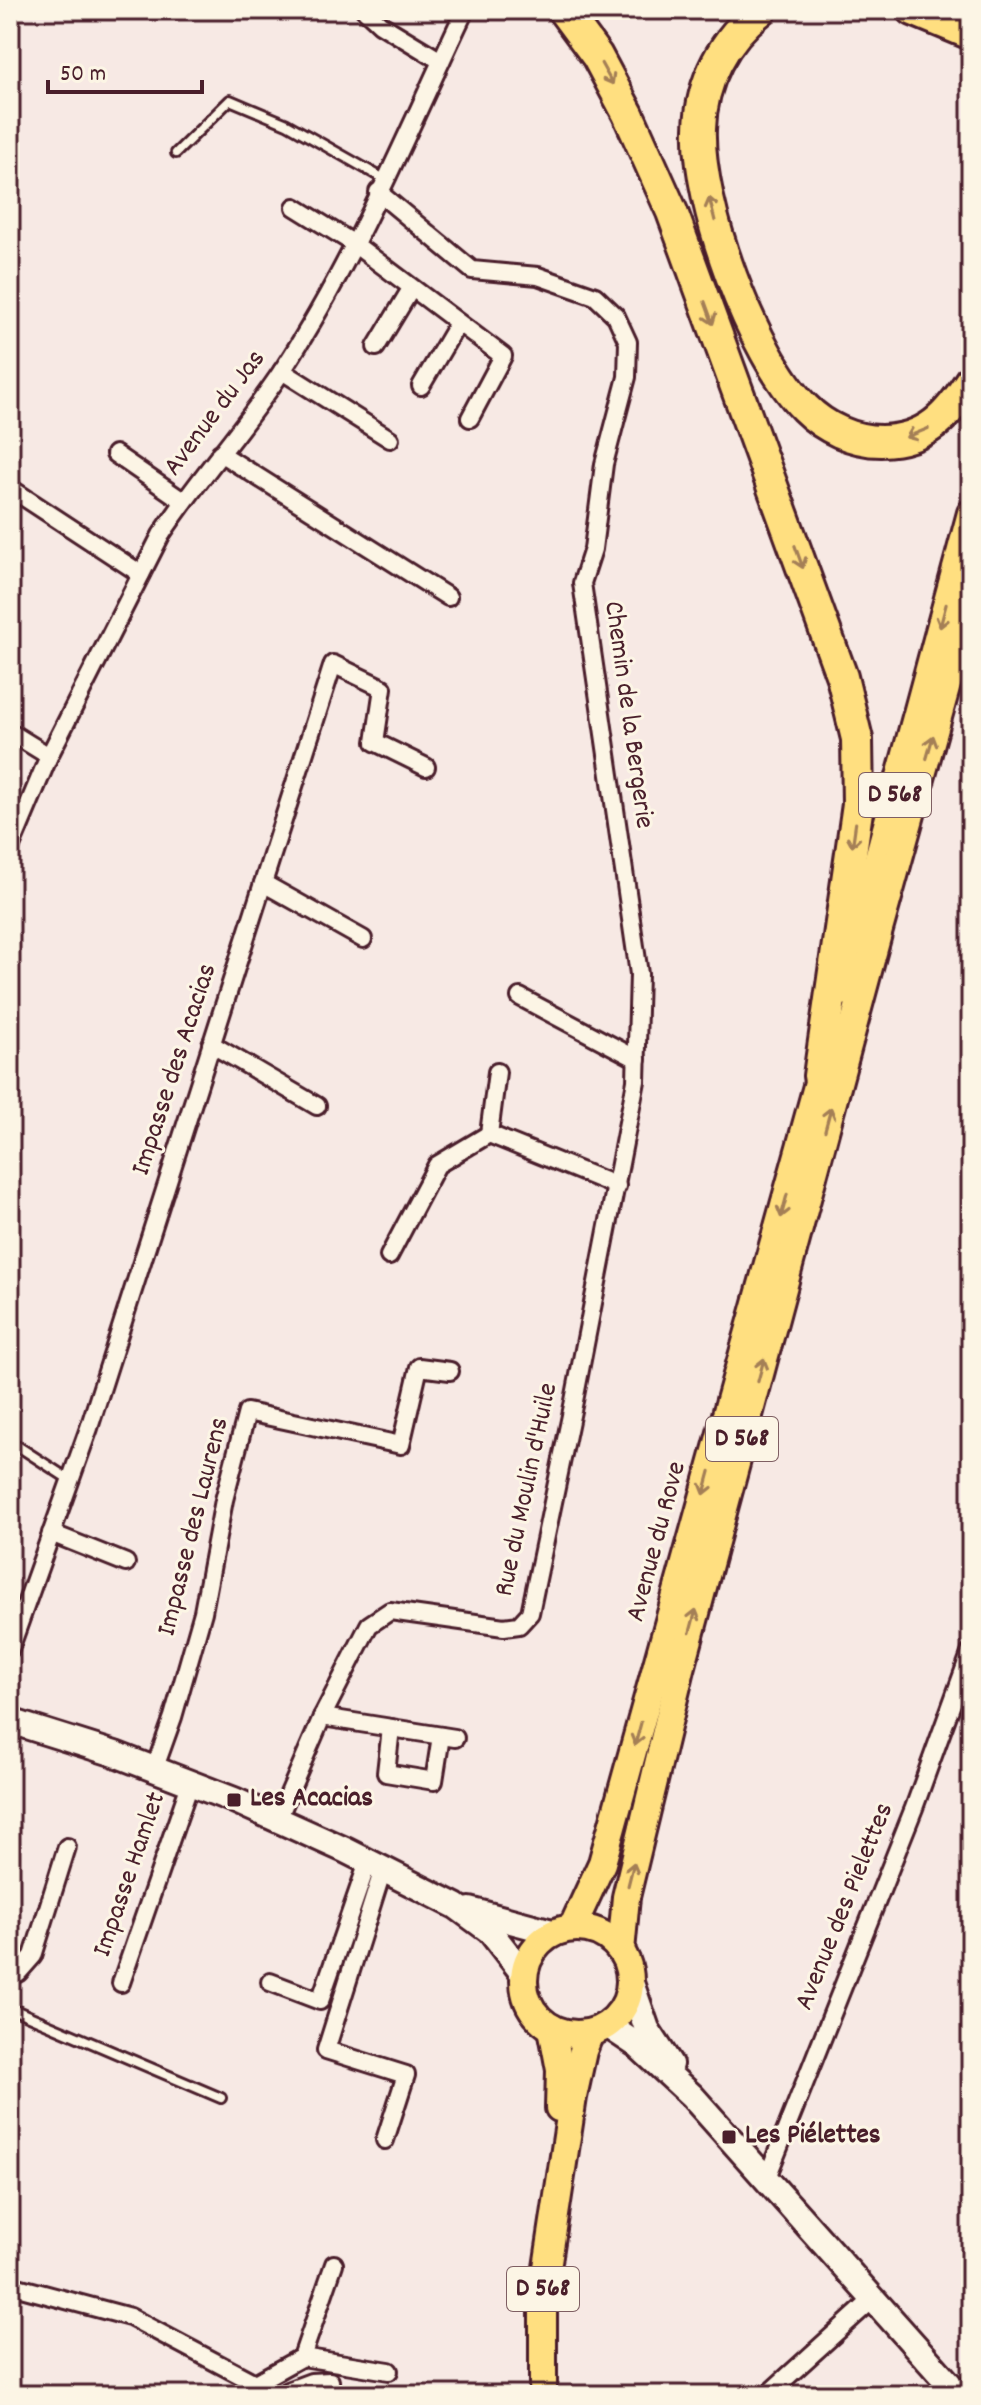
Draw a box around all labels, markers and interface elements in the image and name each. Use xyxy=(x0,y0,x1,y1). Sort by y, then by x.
scale bar xyxy=(48,44,202,94)
text: 50 m xyxy=(60,58,106,92)
one-way arrow xyxy=(599,62,615,86)
one-way arrow xyxy=(703,197,718,223)
one-way arrow xyxy=(703,300,717,325)
street label: Avenue du Jas xyxy=(155,342,277,486)
one-way arrow xyxy=(905,427,930,441)
one-way arrow xyxy=(793,544,808,569)
street label: Chemin de la Bergerie xyxy=(591,599,663,831)
one-way arrow xyxy=(935,602,950,628)
one-way arrow xyxy=(923,735,938,761)
road number: D 568 xyxy=(859,773,931,817)
one-way arrow xyxy=(846,822,861,848)
street label: Impasse des Acacias xyxy=(123,959,229,1181)
one-way arrow xyxy=(822,1107,837,1133)
one-way arrow xyxy=(775,1192,790,1218)
one-way arrow xyxy=(754,1358,769,1384)
street label: Rue du Moulin d'Huile xyxy=(486,1380,570,1600)
street label: Impasse des Laurens xyxy=(148,1413,242,1641)
road number: D 568 xyxy=(706,1417,778,1461)
street label: Avenue du Rove xyxy=(617,1457,699,1627)
one-way arrow xyxy=(699,1470,714,1496)
one-way arrow xyxy=(687,1609,702,1635)
one-way arrow xyxy=(630,1720,645,1746)
place label: Les Acacias xyxy=(250,1780,373,1820)
street label: Impasse Hamlet xyxy=(84,1787,178,1963)
marker: Les Acacias xyxy=(225,1791,243,1809)
street label: Avenue des Pielettes xyxy=(786,1797,906,2017)
one-way arrow xyxy=(625,1862,640,1887)
place label: Les Piélettes xyxy=(745,2117,881,2157)
marker: Les Piélettes xyxy=(720,2128,738,2146)
road number: D 568 xyxy=(507,2267,579,2311)

